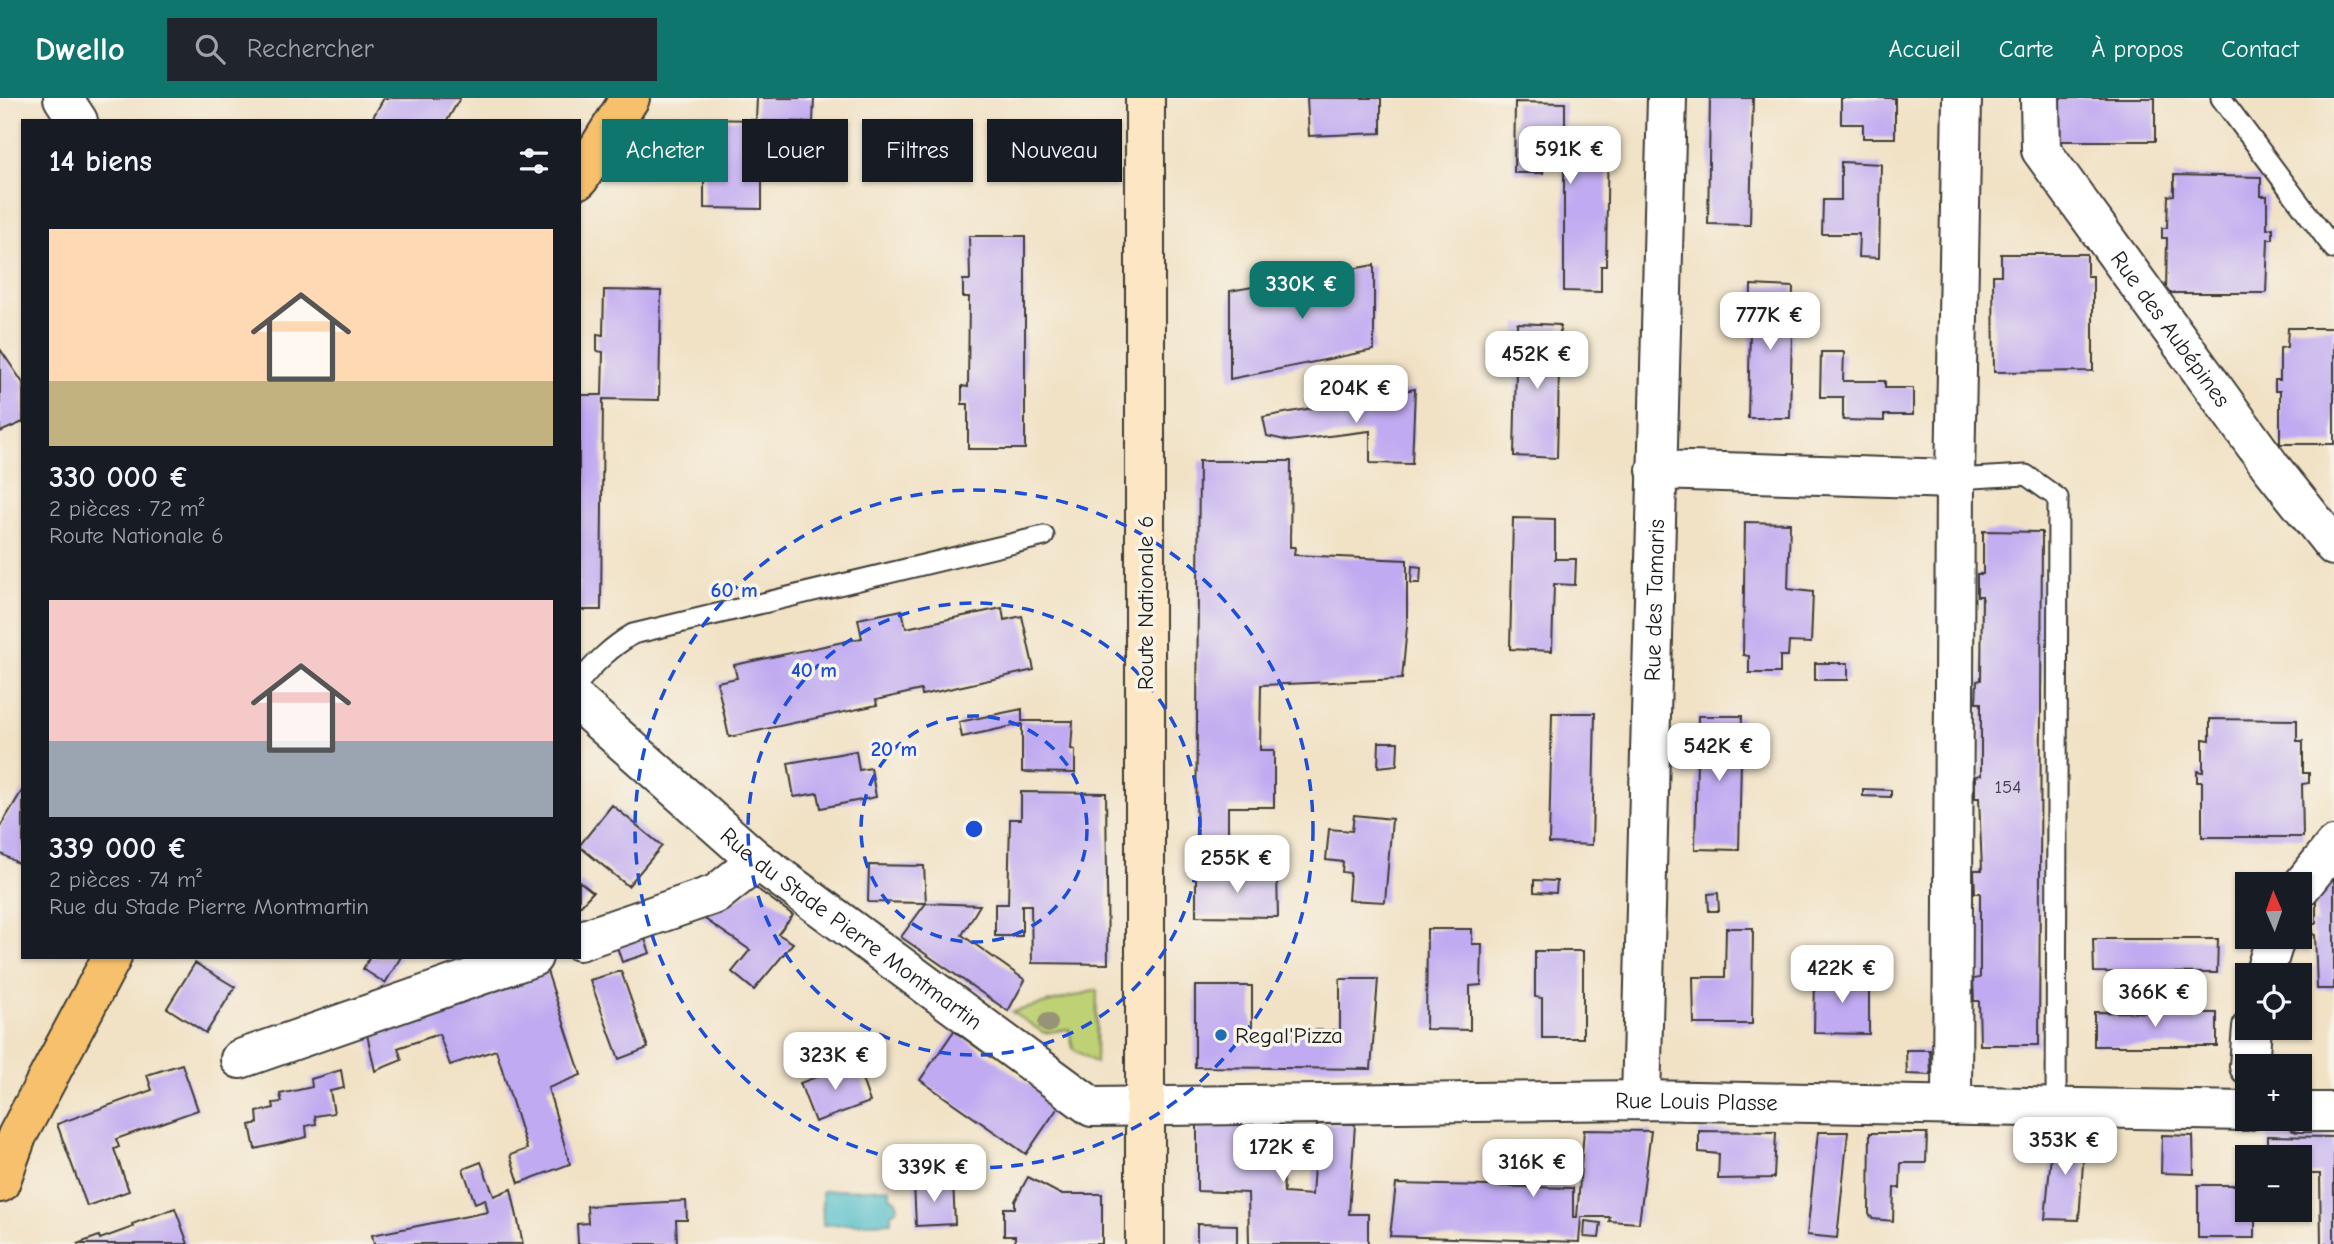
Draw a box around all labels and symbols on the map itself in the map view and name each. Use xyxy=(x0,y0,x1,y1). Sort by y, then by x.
pin: 591K € xyxy=(1513,126,1627,186)
street label: Rue des Aubépines xyxy=(2105,246,2236,412)
pin: 330K € xyxy=(1245,262,1359,321)
pin: 777K € xyxy=(1713,292,1827,352)
pin: 452K € xyxy=(1480,331,1594,391)
pin: 204K € xyxy=(1299,366,1413,425)
street label: Route Nationale 6 xyxy=(1132,516,1159,690)
street label: Rue des Tamaris xyxy=(1638,519,1670,682)
text: 60 m xyxy=(710,578,758,602)
text: 40 m xyxy=(791,658,837,682)
pin: 542K € xyxy=(1662,724,1776,783)
text: 20 m xyxy=(871,737,917,761)
house number: 154 xyxy=(1994,776,2022,798)
centre of rings xyxy=(962,817,986,841)
street label: Rue du Stade Pierre Montmartin xyxy=(715,821,988,1035)
pin: 255K € xyxy=(1180,836,1294,895)
north arrow xyxy=(2235,872,2312,948)
pin: 422K € xyxy=(1785,946,1899,1005)
pin: 366K € xyxy=(2098,970,2212,1029)
place label: Regal'Pizza xyxy=(1235,1022,1343,1049)
marker: Regal'Pizza xyxy=(1213,1027,1229,1043)
pin: 323K € xyxy=(778,1032,892,1092)
street label: Rue Louis Plasse xyxy=(1615,1086,1778,1116)
pin: 353K € xyxy=(2008,1118,2122,1177)
pin: 172K € xyxy=(1226,1124,1340,1184)
pin: 316K € xyxy=(1476,1140,1590,1199)
pin: 339K € xyxy=(877,1144,991,1204)

